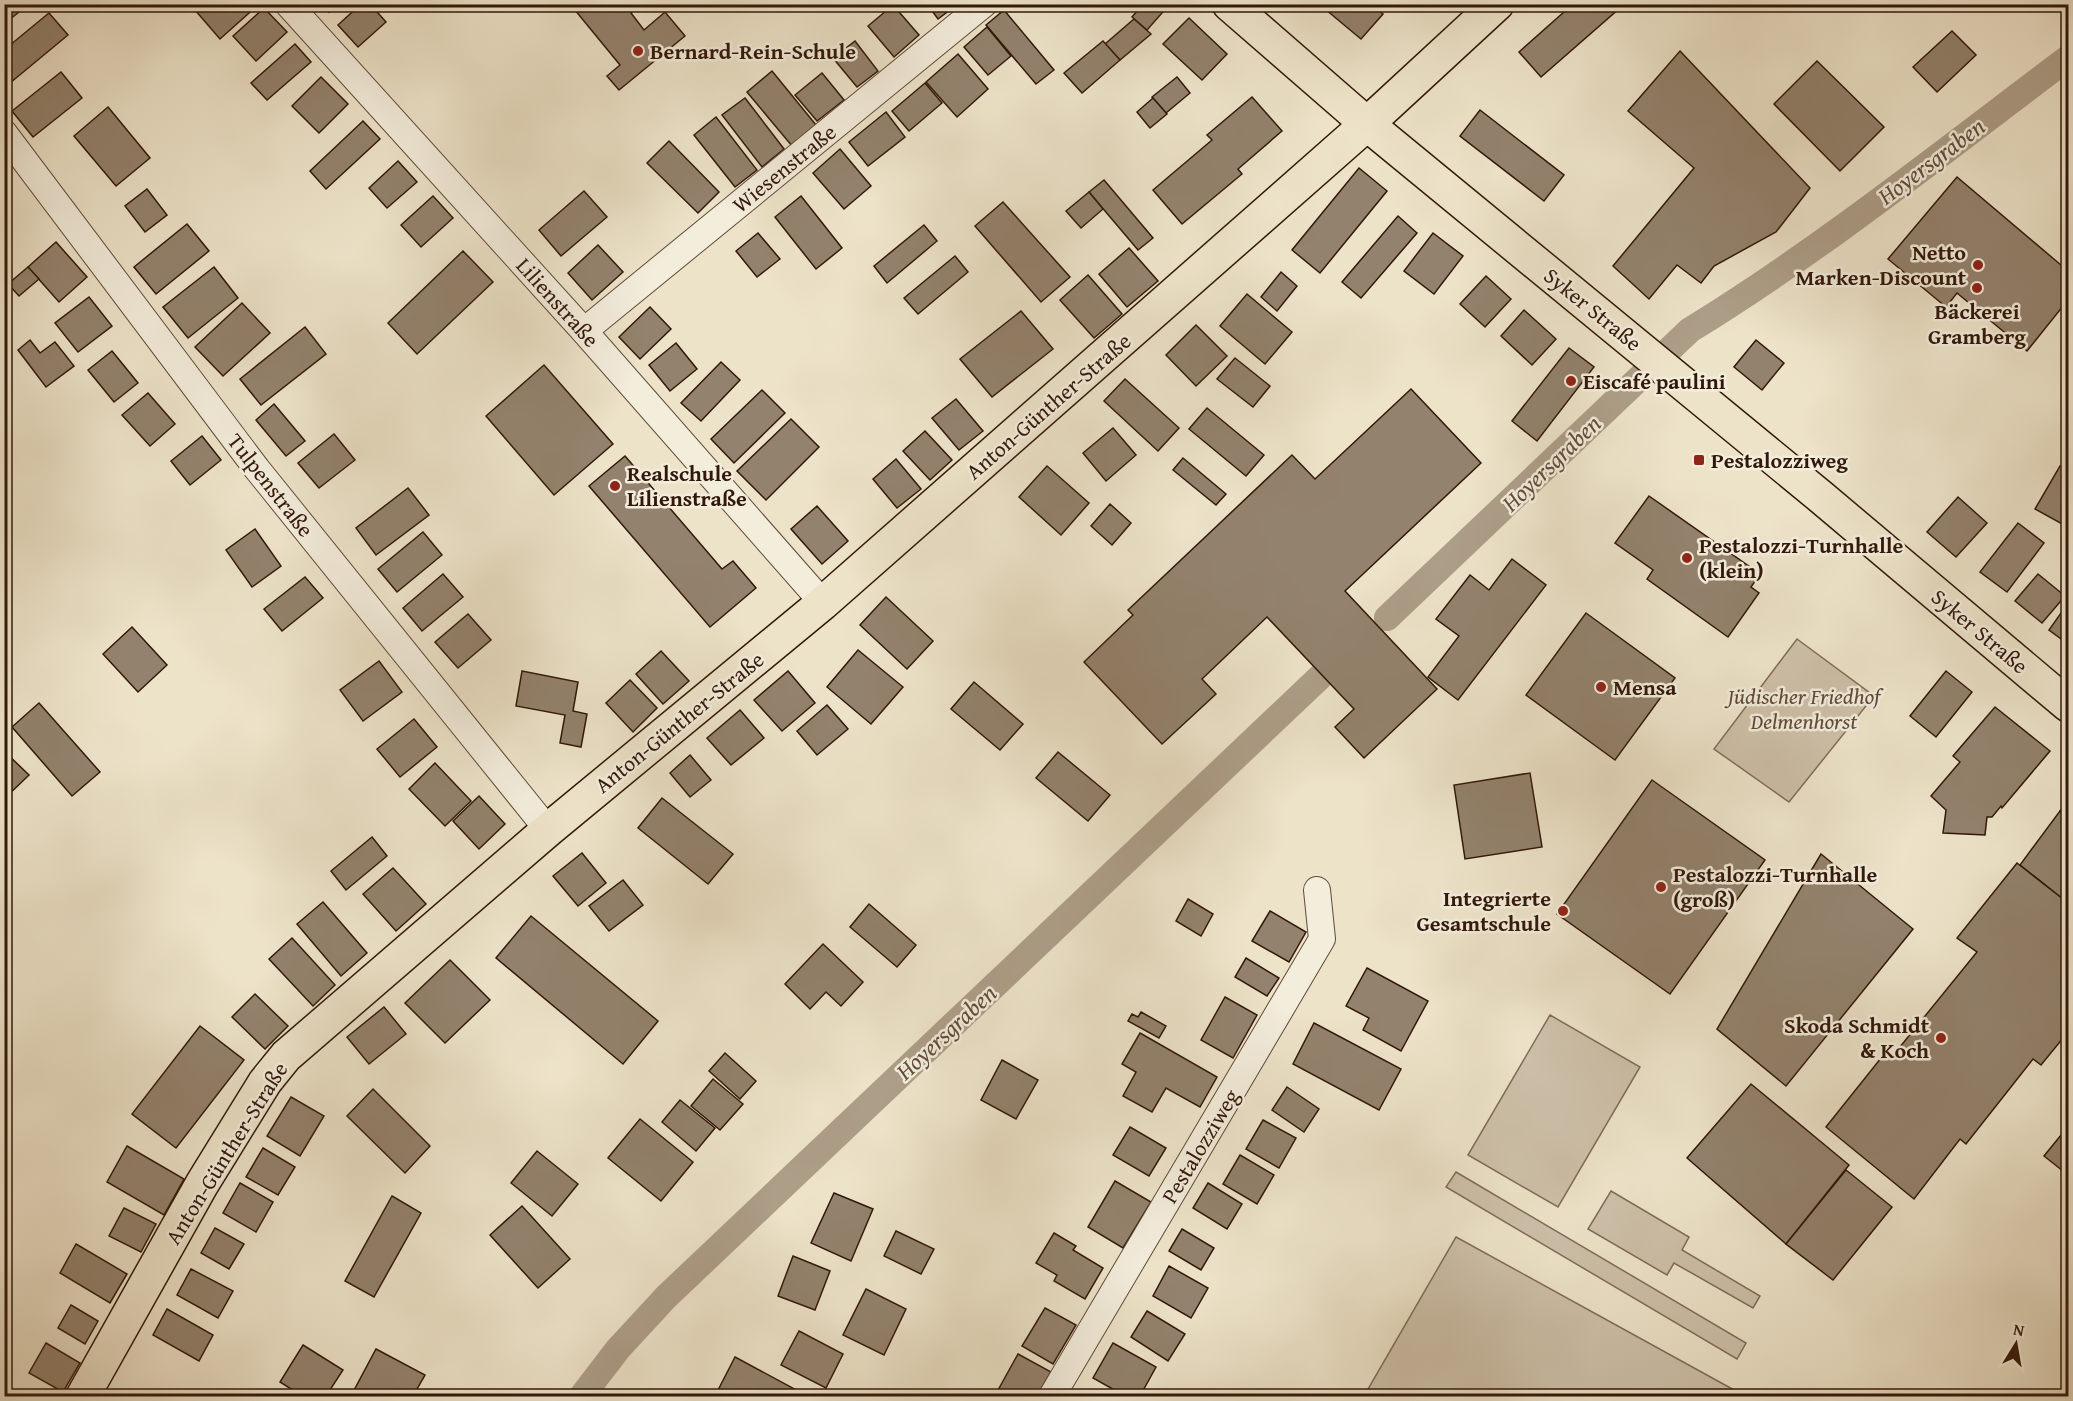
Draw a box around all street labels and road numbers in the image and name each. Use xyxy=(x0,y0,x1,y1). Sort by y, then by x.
street label: Wiesenstraße xyxy=(725,116,843,220)
street label: Lilienstraße xyxy=(509,250,607,354)
street label: Syker Straße xyxy=(1537,260,1649,358)
street label: Anton-Günther-Straße xyxy=(958,325,1138,487)
street label: Tulpenstraße xyxy=(220,426,322,544)
street label: Syker Straße xyxy=(1925,581,2035,681)
street label: Anton-Günther-Straße xyxy=(587,644,771,800)
street label: Anton-Günther-Straße xyxy=(157,1056,295,1250)
street label: Pestalozziweg xyxy=(1153,1083,1247,1209)

